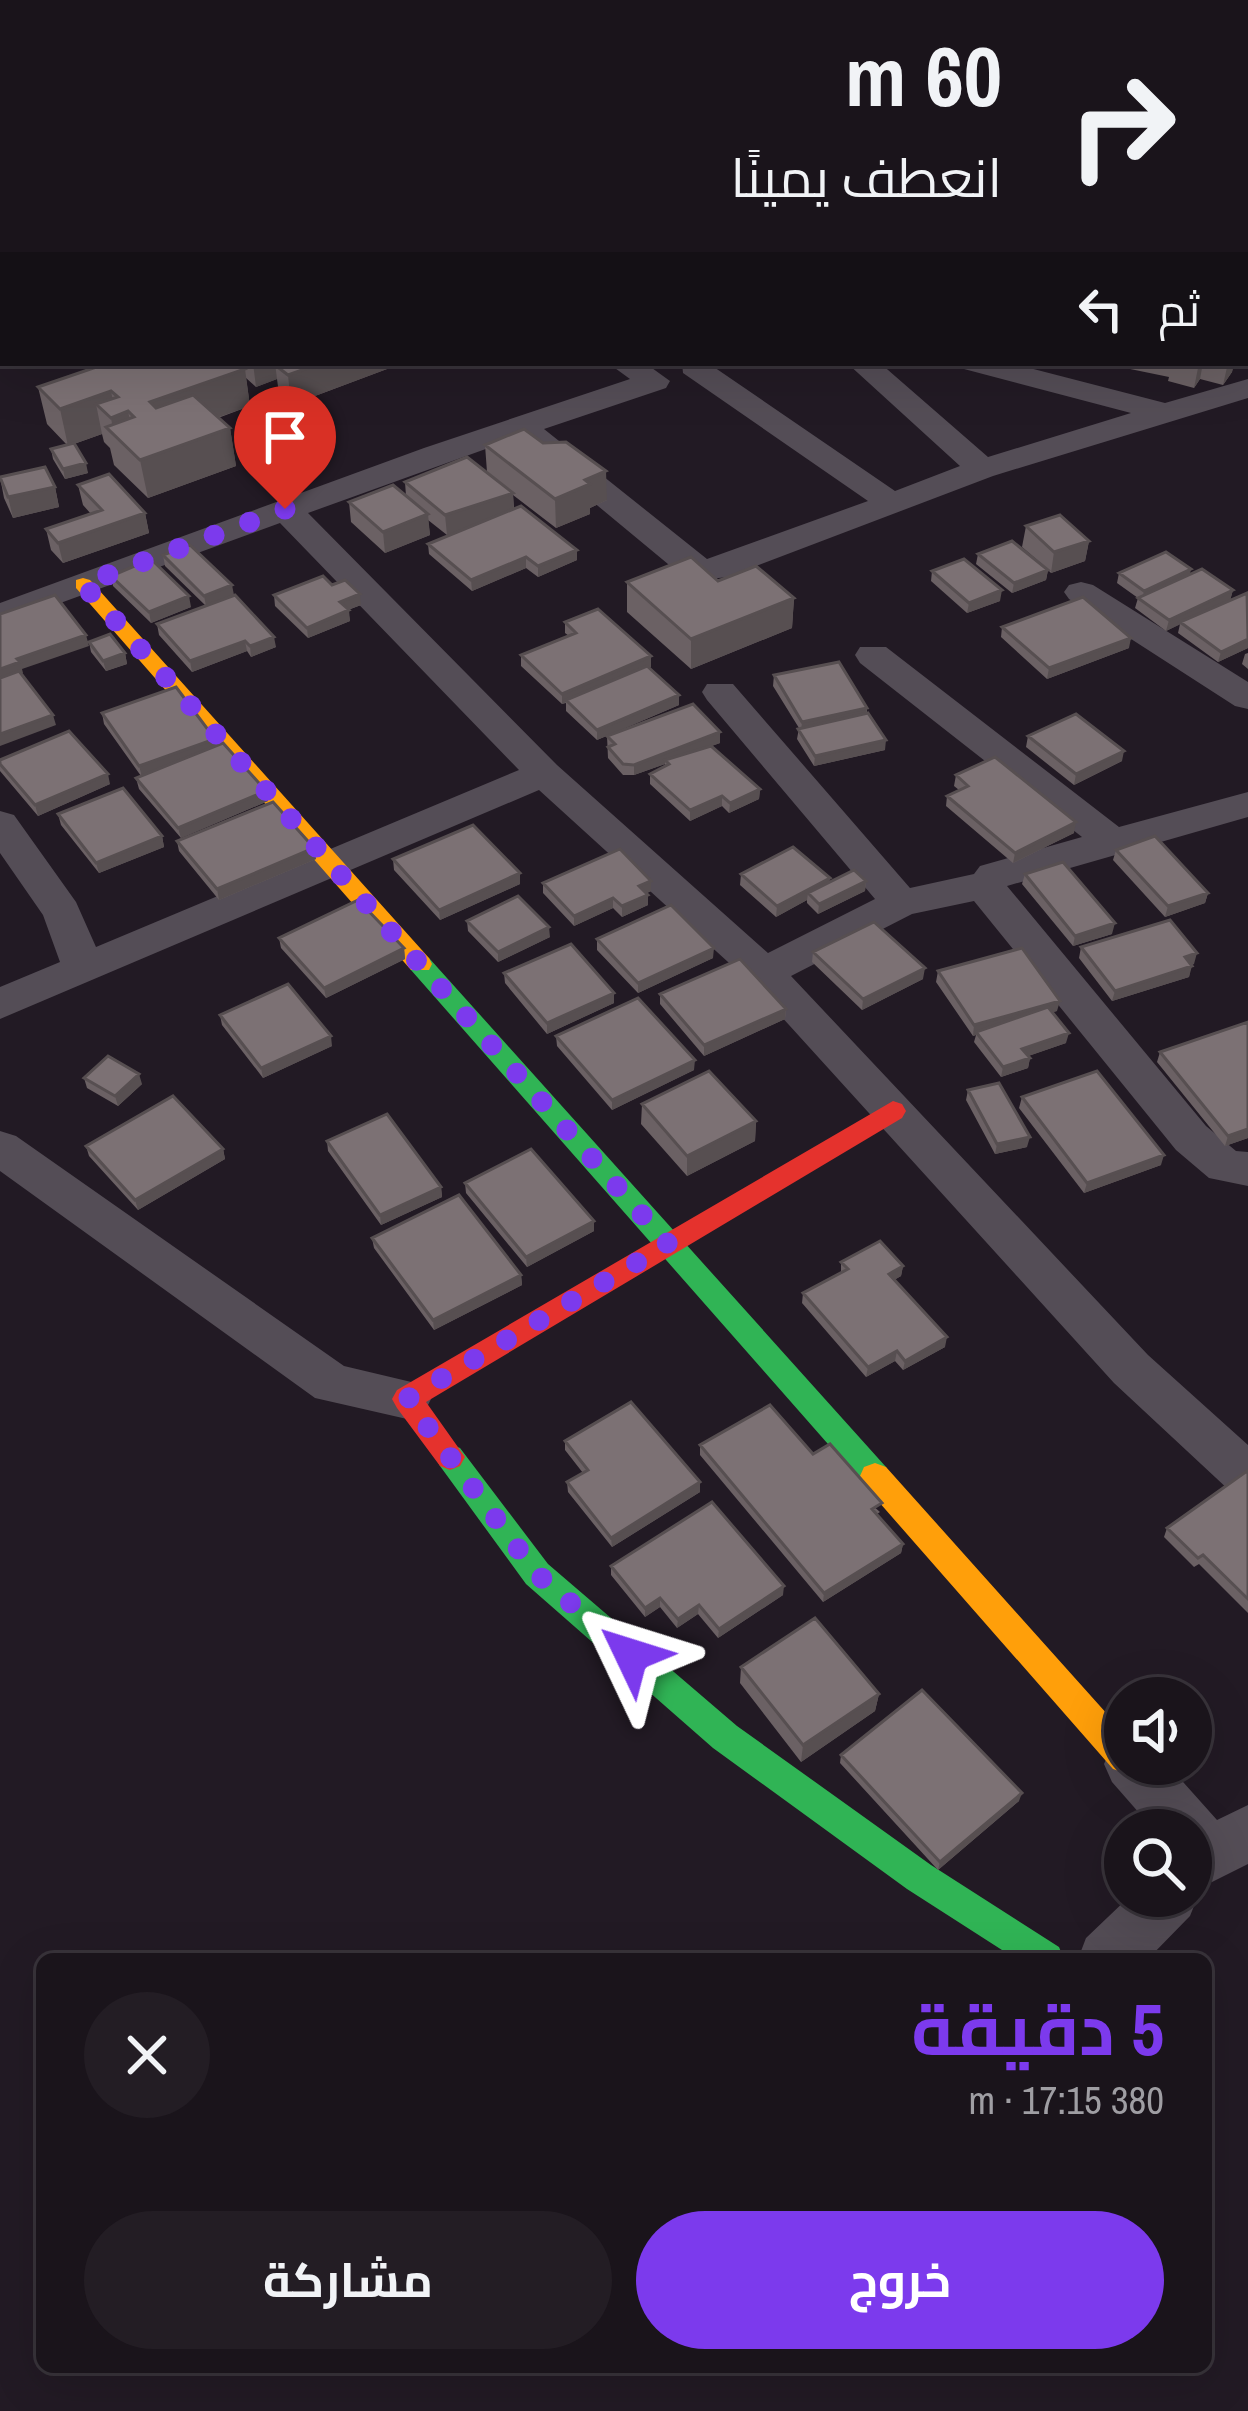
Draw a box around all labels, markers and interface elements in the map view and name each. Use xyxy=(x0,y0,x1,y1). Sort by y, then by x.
text: 60 m xyxy=(845,19,1002,132)
icon: right xyxy=(1044,48,1200,204)
text: انعطف يمينًا xyxy=(730,141,1002,214)
icon: left xyxy=(1068,276,1134,342)
text: ثم xyxy=(1158,279,1200,340)
pin xyxy=(234,386,336,509)
icon: arrive xyxy=(252,404,318,470)
position arrow xyxy=(568,1592,694,1718)
map controls xyxy=(1104,1677,1212,1917)
button: sound xyxy=(1104,1677,1212,1785)
button: search xyxy=(1104,1809,1212,1917)
text: 5 دقيقة xyxy=(911,1980,1164,2077)
button: close xyxy=(84,1992,210,2118)
text: 380 m · 17:15 xyxy=(968,2074,1164,2126)
button: مشاركة xyxy=(84,2211,612,2349)
button: خروج xyxy=(636,2211,1164,2349)

